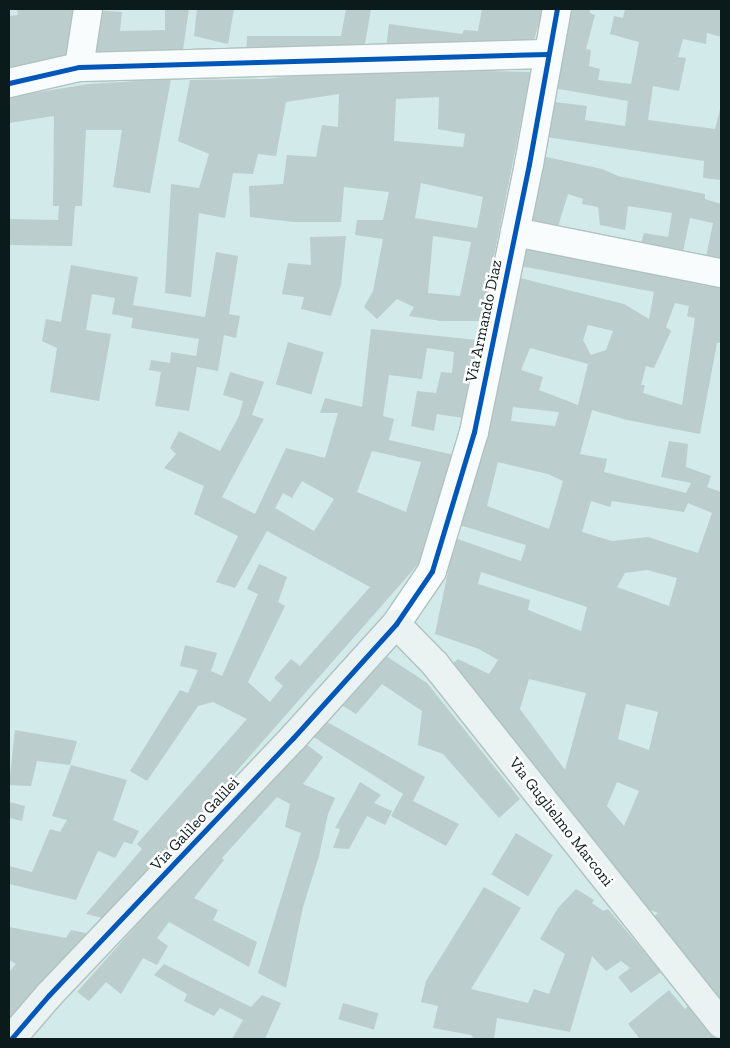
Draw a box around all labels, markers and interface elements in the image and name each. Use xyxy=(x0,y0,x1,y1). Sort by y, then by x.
street label: Via Armando Diaz xyxy=(462,258,506,384)
street label: Via Guglielmo Marconi xyxy=(505,754,617,890)
street label: Via Galileo Galilei xyxy=(147,773,243,875)

